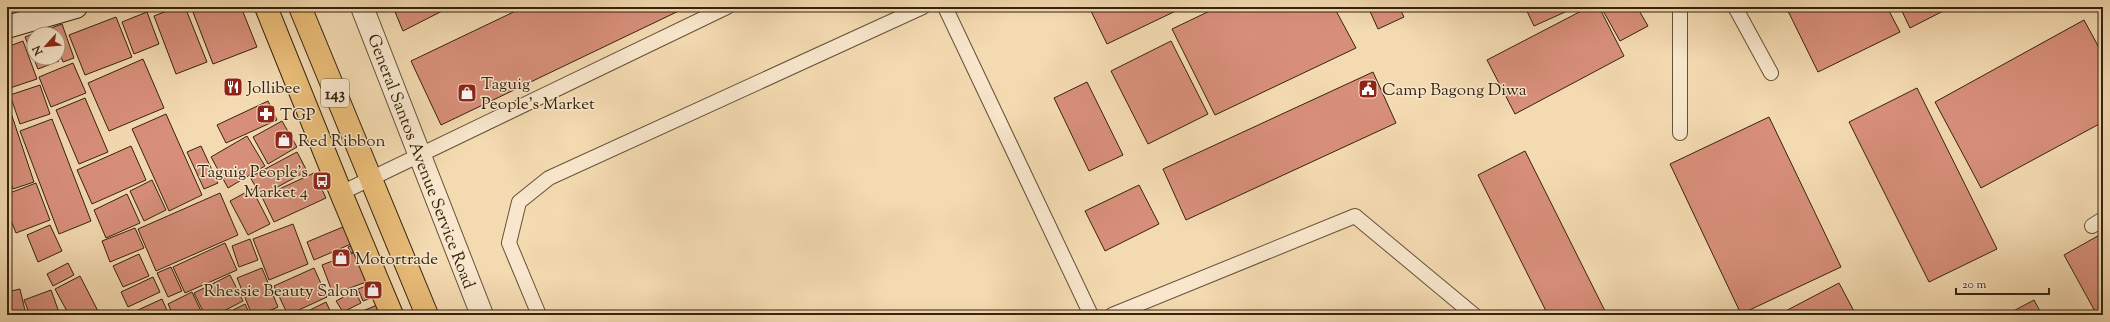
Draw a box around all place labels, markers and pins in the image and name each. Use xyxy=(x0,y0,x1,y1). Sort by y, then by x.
place label: Taguig People's Market xyxy=(481,73,595,117)
restaurant icon: Jollibee xyxy=(222,76,244,98)
place label: Jollibee xyxy=(246,77,301,101)
public building icon: Camp Bagong Diwa xyxy=(1357,78,1379,100)
place label: Camp Bagong Diwa xyxy=(1382,79,1527,103)
shop icon: Taguig People's Market xyxy=(456,82,478,104)
pharmacy icon: TGP xyxy=(255,103,277,125)
place label: TGP xyxy=(280,104,316,128)
shop icon: Red Ribbon xyxy=(273,129,295,151)
place label: Red Ribbon xyxy=(298,130,386,154)
place label: Taguig People's Market 4 xyxy=(197,161,308,205)
bus stop icon: Taguig People's Market 4 xyxy=(311,170,333,192)
shop icon: Motortrade xyxy=(330,247,352,269)
place label: Motortrade xyxy=(355,248,438,272)
shop icon: Rhessie Beauty Salon xyxy=(362,279,384,301)
place label: Rhessie Beauty Salon xyxy=(204,280,359,304)

